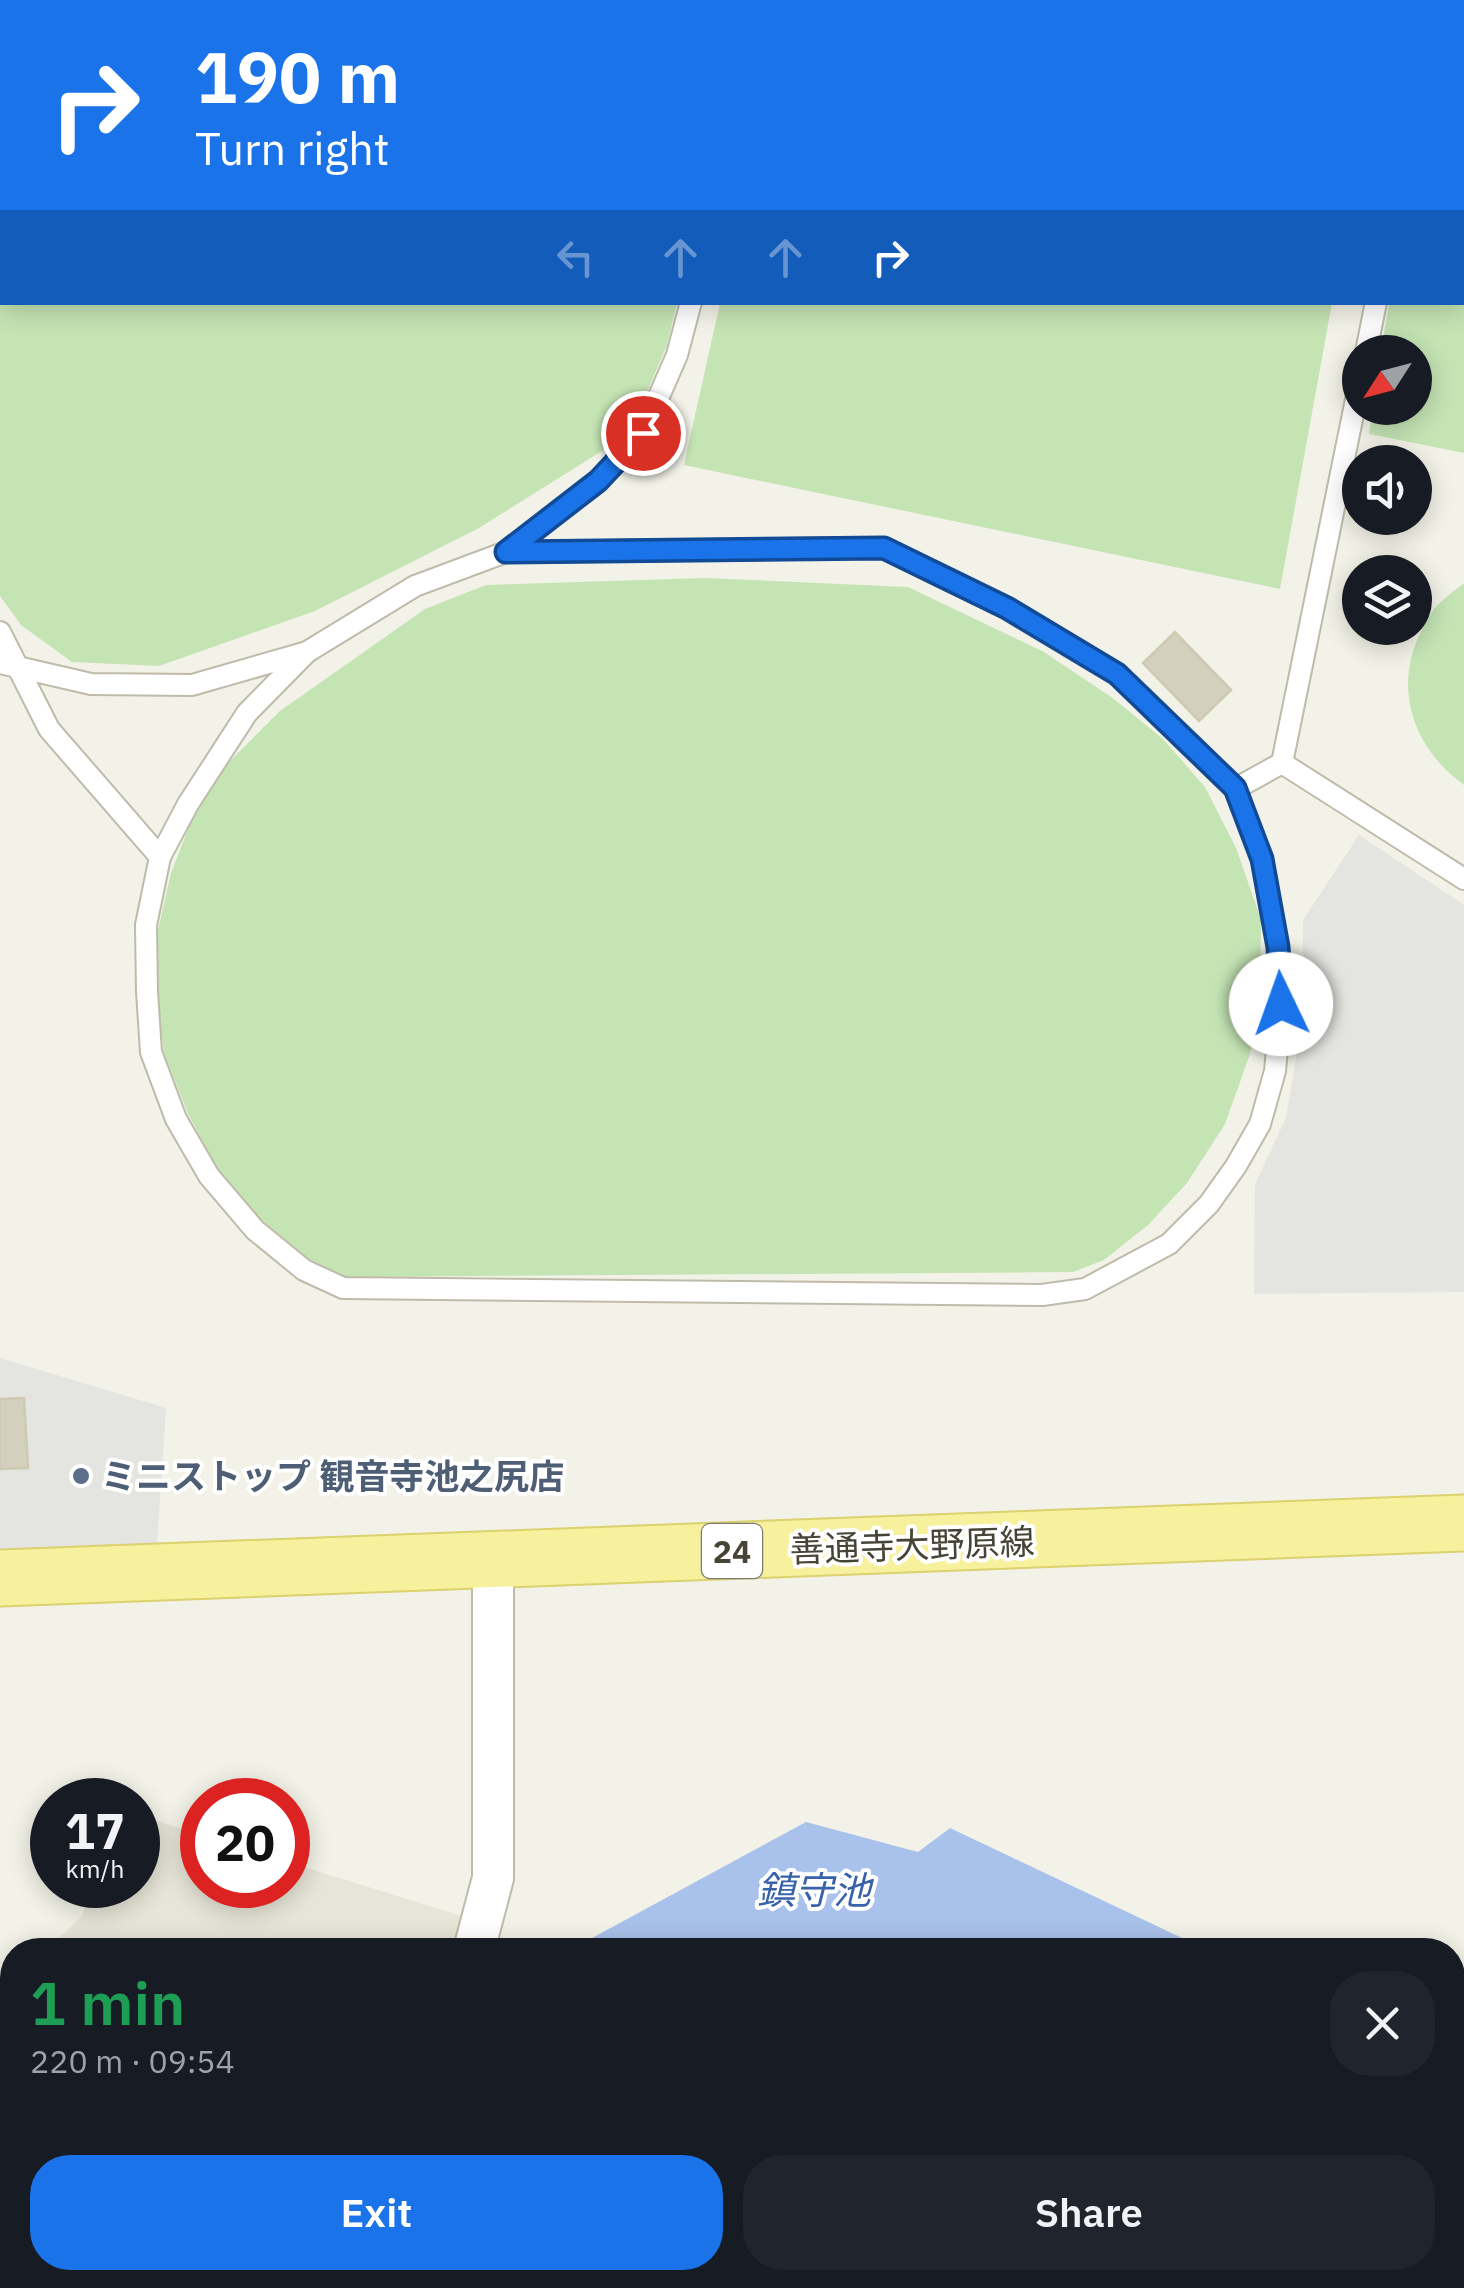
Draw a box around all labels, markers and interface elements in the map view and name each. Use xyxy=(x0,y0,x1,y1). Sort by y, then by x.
text: 190 m xyxy=(195,31,400,122)
icon: right xyxy=(30,40,160,170)
text: Turn right xyxy=(195,119,390,177)
icon: left xyxy=(548,230,603,285)
icon: ahead xyxy=(653,230,708,285)
icon: ahead xyxy=(758,230,813,285)
icon: right xyxy=(863,230,918,285)
north arrow xyxy=(1342,335,1432,425)
map controls xyxy=(1342,335,1432,645)
pin xyxy=(601,391,686,476)
icon: arrive xyxy=(616,406,671,461)
button: sound xyxy=(1342,445,1432,535)
button: layers xyxy=(1342,555,1432,645)
position arrow xyxy=(1229,952,1333,1056)
place label: ミニストップ 観音寺池之尻店 xyxy=(101,1453,564,1499)
marker: ミニストップ 観音寺池之尻店 xyxy=(70,1465,92,1487)
street label: 善通寺大野原線 xyxy=(789,1518,1035,1572)
road number: 24 xyxy=(702,1524,762,1578)
speed limit sign: 20 xyxy=(180,1778,310,1908)
text: 17 xyxy=(65,1798,125,1863)
text: km/h xyxy=(66,1852,124,1885)
water label: 鎮守池 xyxy=(757,1865,875,1914)
text: 1 min xyxy=(30,1963,185,2042)
button: close xyxy=(1330,1971,1435,2076)
text: 220 m · 09:54 xyxy=(30,2040,235,2082)
button: Exit xyxy=(30,2155,723,2270)
button: Share xyxy=(743,2155,1435,2270)

